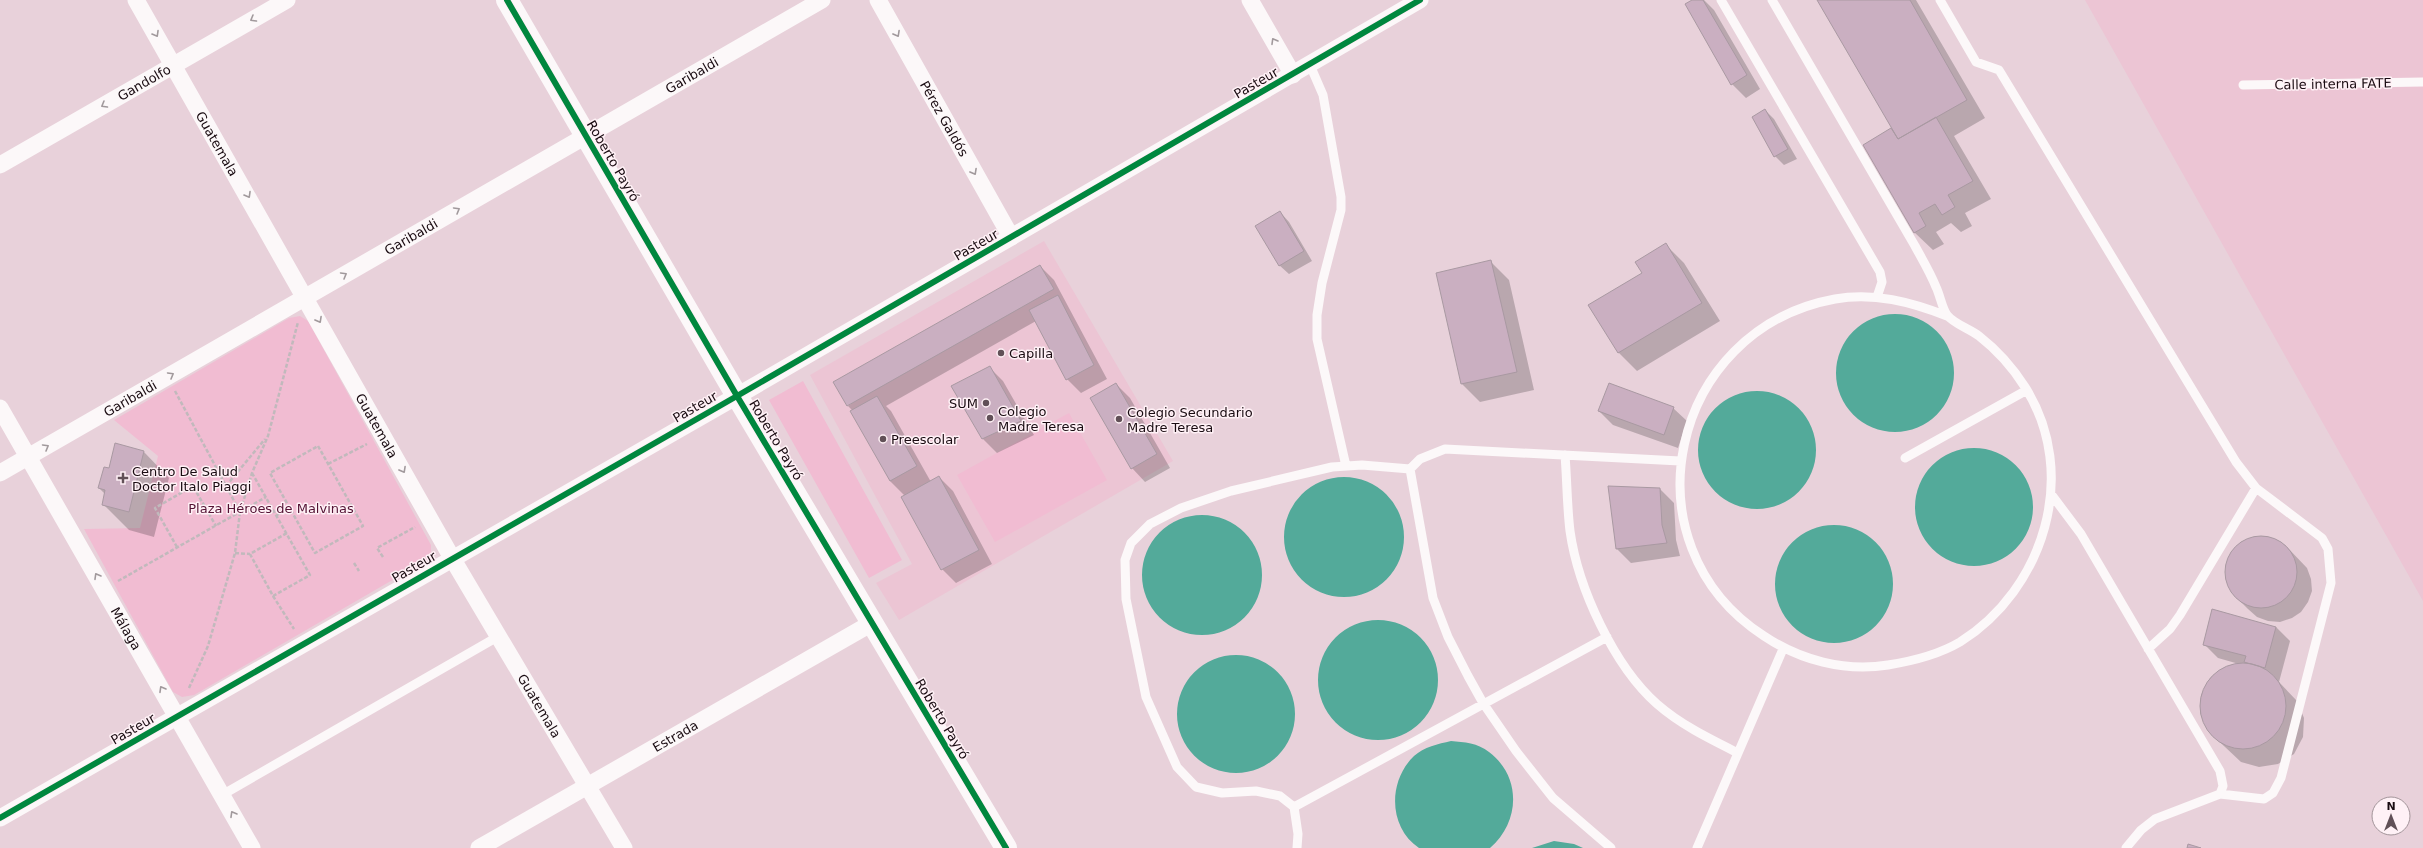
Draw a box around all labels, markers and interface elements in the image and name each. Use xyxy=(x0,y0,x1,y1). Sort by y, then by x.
one-way arrow xyxy=(250,15,257,22)
one-way arrow xyxy=(151,30,158,37)
one-way arrow xyxy=(892,30,899,37)
one-way arrow xyxy=(1271,38,1278,45)
street label: Garibaldi xyxy=(662,54,721,96)
street label: Gandolfo xyxy=(115,61,173,103)
street label: Pasteur xyxy=(1231,64,1281,102)
street label: Calle interna FATE xyxy=(2274,75,2392,93)
street label: Pérez Galdós xyxy=(917,78,972,159)
one-way arrow xyxy=(101,100,108,107)
street label: Guatemala xyxy=(193,109,241,178)
street label: Roberto Payró xyxy=(584,118,642,204)
one-way arrow xyxy=(970,168,977,175)
one-way arrow xyxy=(244,191,251,198)
one-way arrow xyxy=(453,207,460,214)
street label: Garibaldi xyxy=(382,215,440,258)
street label: Pasteur xyxy=(951,226,1001,264)
one-way arrow xyxy=(340,272,347,279)
one-way arrow xyxy=(315,316,322,323)
place label: Capilla xyxy=(1009,346,1053,361)
marker: Capilla xyxy=(996,348,1006,358)
one-way arrow xyxy=(167,372,174,379)
street label: Garibaldi xyxy=(101,377,159,419)
street label: Pasteur xyxy=(670,388,720,426)
street label: Guatemala xyxy=(353,391,401,460)
place label: SUM xyxy=(949,396,978,411)
street label: Roberto Payró xyxy=(746,397,806,483)
marker: SUM xyxy=(981,398,991,408)
place label: Colegio Madre Teresa xyxy=(998,404,1084,434)
place label: Colegio Secundario Madre Teresa xyxy=(1127,405,1253,435)
marker: Colegio Madre Teresa xyxy=(985,413,995,423)
marker: Colegio Secundario Madre Teresa xyxy=(1114,414,1124,424)
place label: Preescolar xyxy=(891,432,959,447)
marker: Preescolar xyxy=(878,434,888,444)
one-way arrow xyxy=(42,444,49,451)
place label: Centro De Salud Doctor Italo Piaggi xyxy=(132,464,251,494)
one-way arrow xyxy=(399,466,406,474)
marker: Centro De Salud Doctor Italo Piaggi xyxy=(117,472,129,484)
park label: Plaza Héroes de Malvinas xyxy=(188,501,354,516)
street label: Pasteur xyxy=(389,548,439,586)
one-way arrow xyxy=(94,573,101,580)
street label: Málaga xyxy=(108,604,144,653)
street label: Guatemala xyxy=(515,671,564,740)
street label: Roberto Payró xyxy=(912,676,972,762)
one-way arrow xyxy=(159,686,166,693)
street label: Pasteur xyxy=(108,710,158,748)
street label: Estrada xyxy=(650,717,700,755)
north arrow xyxy=(2371,796,2411,836)
text: N xyxy=(2386,800,2396,813)
one-way arrow xyxy=(230,811,237,818)

